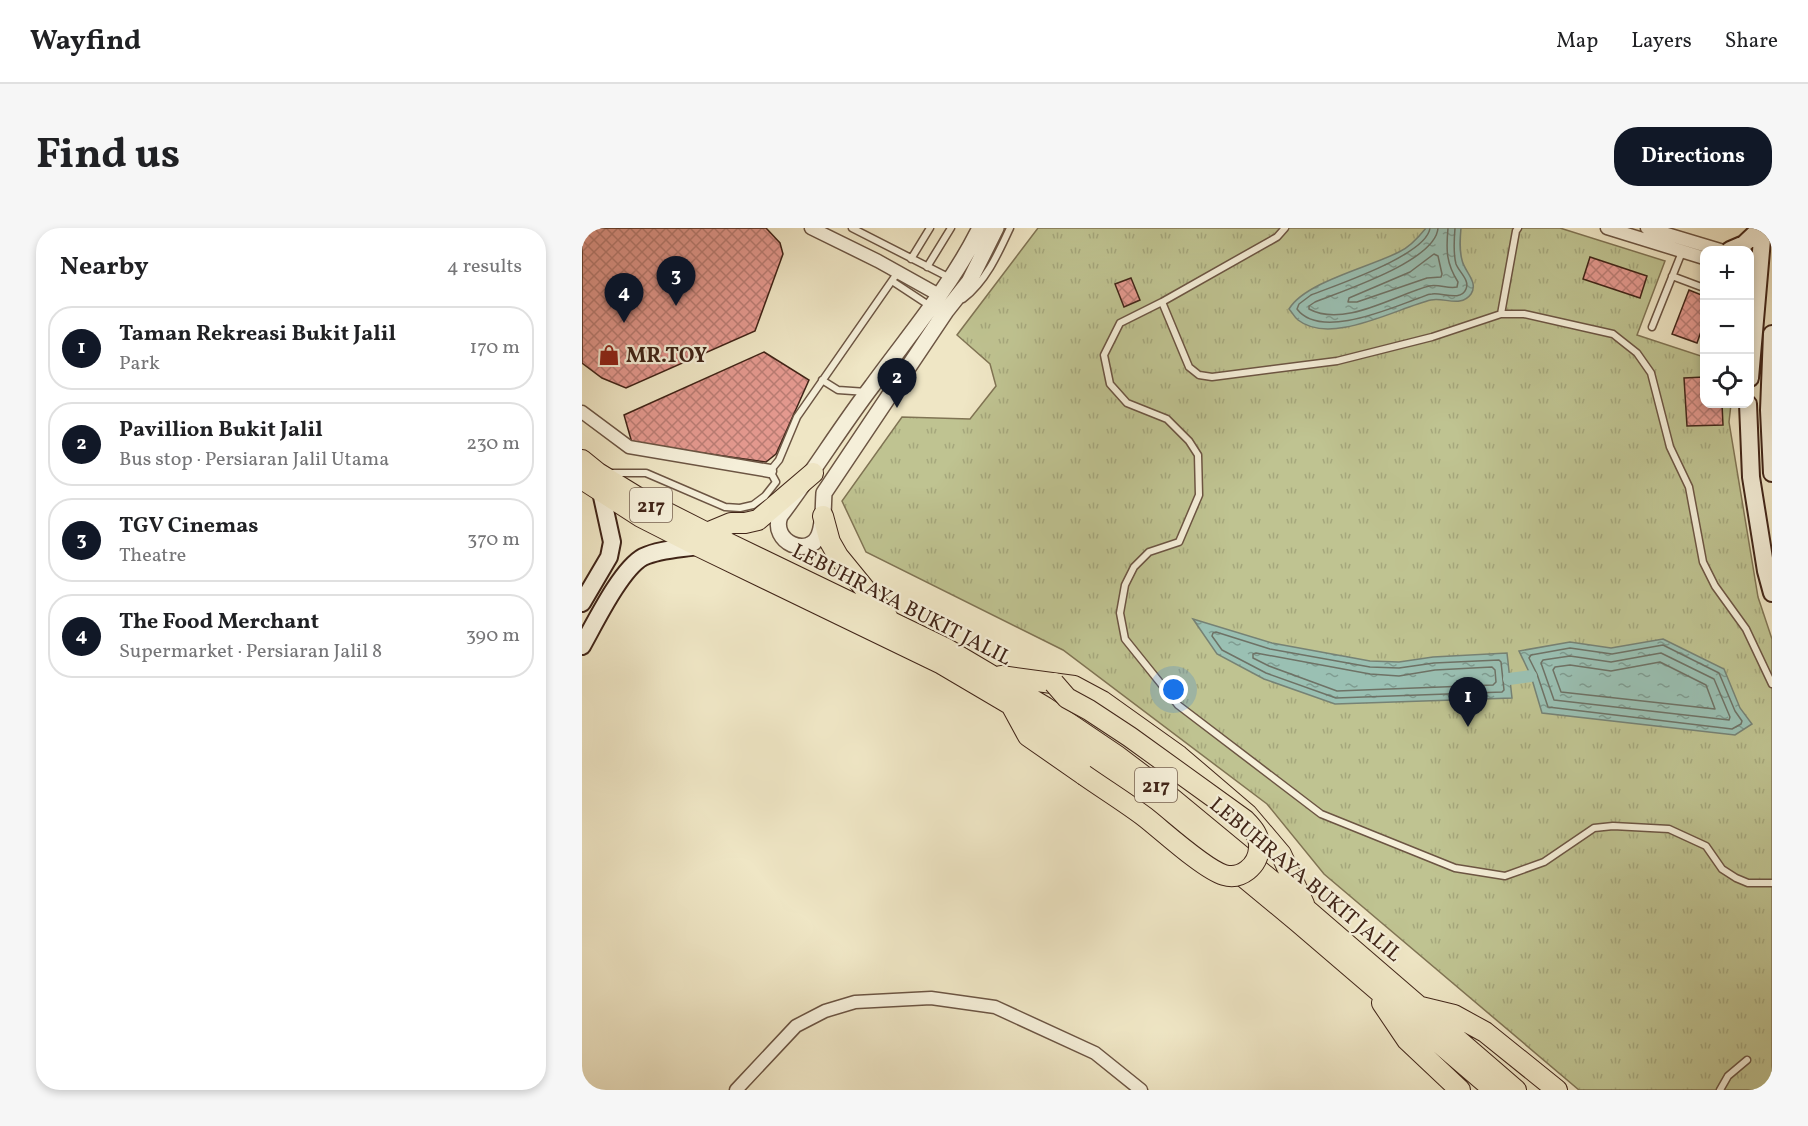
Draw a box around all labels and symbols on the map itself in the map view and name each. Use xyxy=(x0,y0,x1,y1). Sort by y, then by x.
pin: 3 xyxy=(656,256,695,306)
pin: 4 xyxy=(604,274,644,323)
place label: MR.TOY xyxy=(626,342,707,371)
shop icon: MR.TOY xyxy=(597,343,621,367)
pin: 2 xyxy=(878,358,916,408)
road number: 217 xyxy=(630,488,672,522)
street label: LEBUHRAYA BUKIT JALIL xyxy=(787,537,1016,673)
your location xyxy=(1159,675,1188,704)
pin: 1 xyxy=(1448,678,1488,727)
road number: 217 xyxy=(1135,768,1177,802)
street label: LEBUHRAYA BUKIT JALIL xyxy=(1203,791,1407,969)

